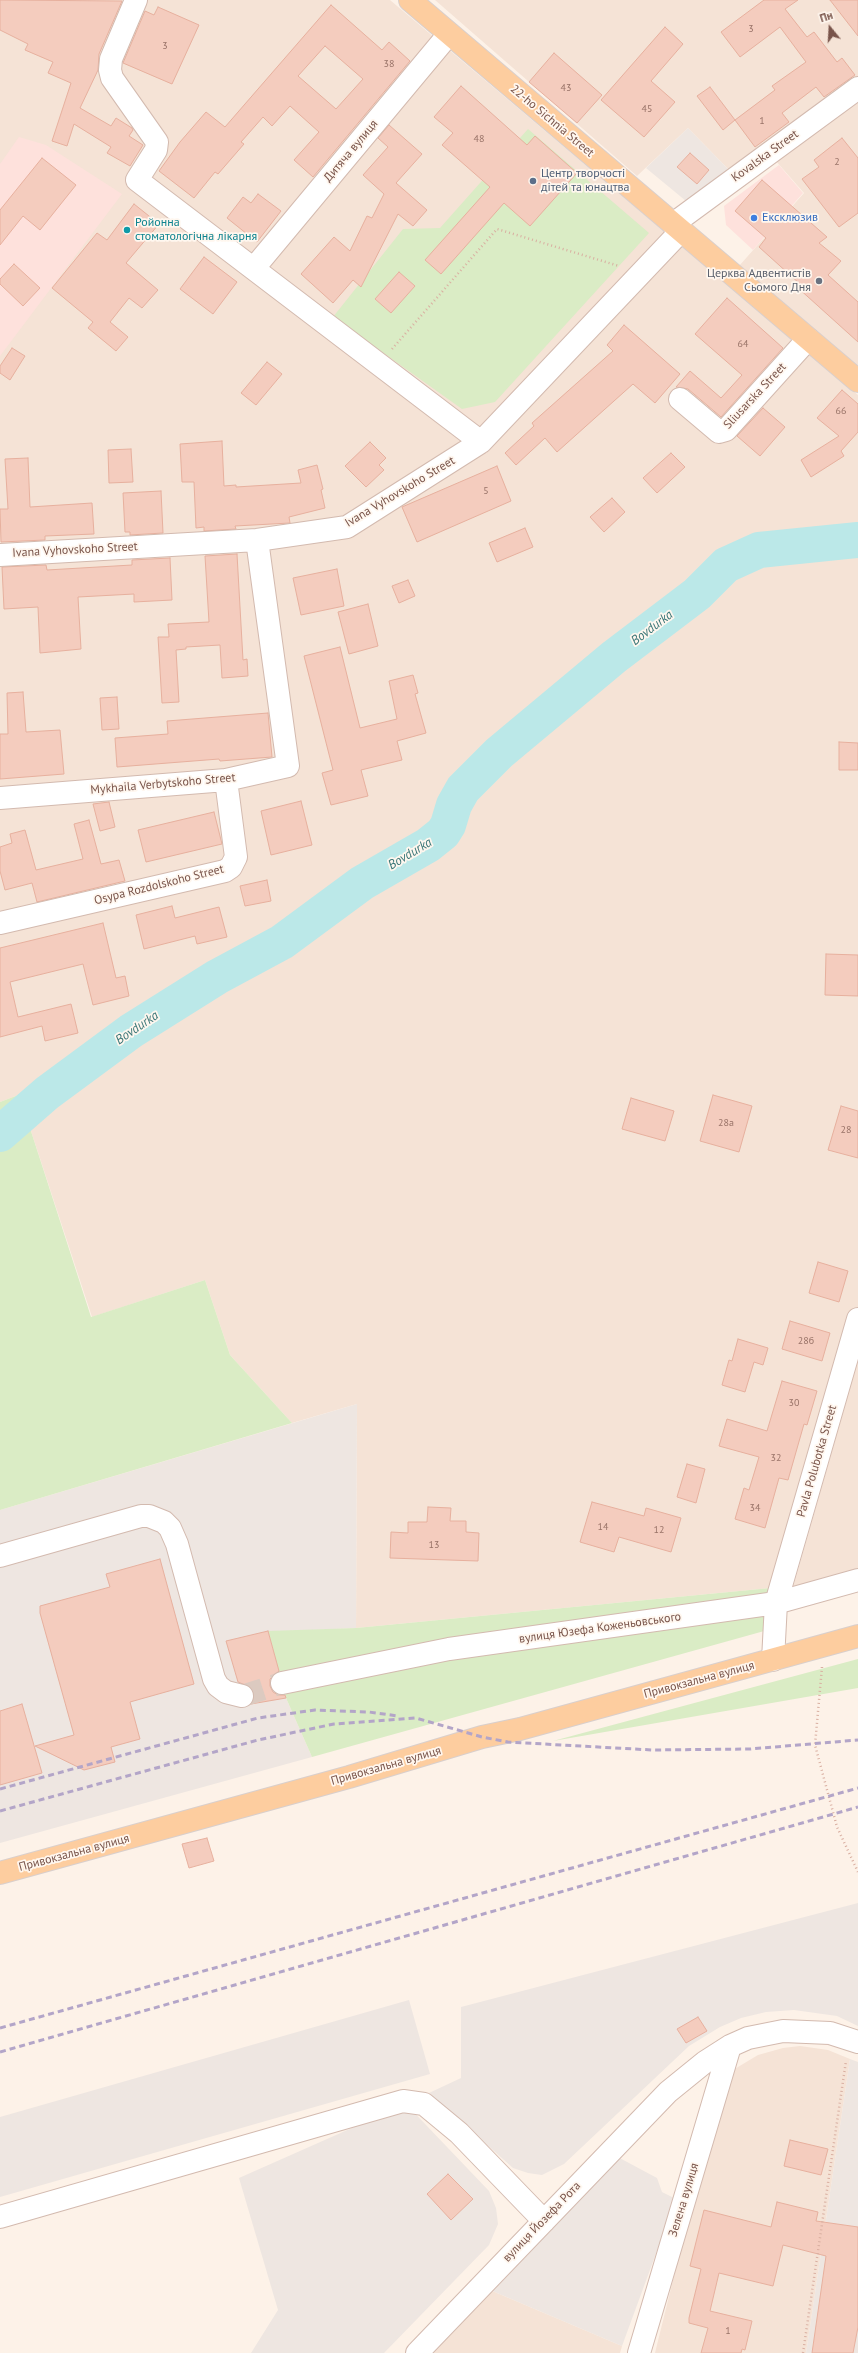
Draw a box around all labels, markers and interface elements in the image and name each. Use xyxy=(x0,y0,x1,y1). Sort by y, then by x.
north arrow xyxy=(810,8,850,48)
text: Пн xyxy=(818,8,835,25)
house number: 3 xyxy=(748,23,754,35)
house number: 3 xyxy=(162,40,168,52)
house number: 38 xyxy=(384,58,394,70)
street label: 22-ho Sichnia Street xyxy=(507,82,597,160)
house number: 43 xyxy=(561,82,571,94)
house number: 45 xyxy=(642,103,652,115)
house number: 1 xyxy=(759,115,765,127)
street label: Дитяча вулиця xyxy=(321,117,381,185)
street label: Kovalska Street xyxy=(729,127,801,185)
house number: 48 xyxy=(474,133,484,145)
house number: 2 xyxy=(834,156,840,168)
place label: Центр творчості дітей та юнацтва xyxy=(541,167,629,195)
marker: Центр творчості дітей та юнацтва xyxy=(528,176,538,186)
place label: Ексклюзив xyxy=(762,211,818,225)
marker: Ексклюзив xyxy=(749,213,759,223)
place label: Ройонна стоматологічна лікарня xyxy=(135,216,257,244)
marker: Ройонна стоматологічна лікарня xyxy=(122,225,132,235)
place label: Церква Адвентистів Сьомого Дня xyxy=(707,267,811,295)
marker: Церква Адвентистів Сьомого Дня xyxy=(814,276,824,286)
house number: 64 xyxy=(738,338,748,350)
street label: Sliusarska Street xyxy=(721,360,789,432)
house number: 66 xyxy=(836,405,846,417)
street label: Ivana Vyhovskoho Street xyxy=(342,453,458,531)
house number: 5 xyxy=(483,485,489,497)
street label: Ivana Vyhovskoho Street xyxy=(12,540,138,560)
water label: Bovdurka xyxy=(628,607,676,649)
street label: Mykhaila Verbytskoho Street xyxy=(90,770,236,798)
water label: Bovdurka xyxy=(385,835,435,873)
street label: Osypa Rozdolskoho Street xyxy=(93,862,225,908)
water label: Bovdurka xyxy=(113,1008,161,1048)
house number: 28а xyxy=(718,1117,734,1129)
house number: 28 xyxy=(841,1124,851,1136)
house number: 28б xyxy=(798,1335,814,1347)
house number: 30 xyxy=(789,1397,799,1409)
street label: Pavla Polubotka Street xyxy=(794,1403,840,1519)
house number: 32 xyxy=(771,1452,781,1464)
house number: 34 xyxy=(750,1502,760,1514)
house number: 14 xyxy=(598,1521,608,1533)
house number: 12 xyxy=(654,1524,664,1536)
house number: 13 xyxy=(429,1539,439,1551)
street label: вулиця Юзефа Коженьовського xyxy=(518,1609,682,1647)
street label: Привокзальна вулиця xyxy=(642,1658,756,1702)
street label: Привокзальна вулиця xyxy=(329,1743,443,1789)
street label: Привокзальна вулиця xyxy=(17,1831,131,1875)
street label: Зелена вулиця xyxy=(666,2161,702,2239)
street label: вулиця Йозефа Рота xyxy=(500,2179,584,2265)
house number: 1 xyxy=(725,2325,731,2337)

